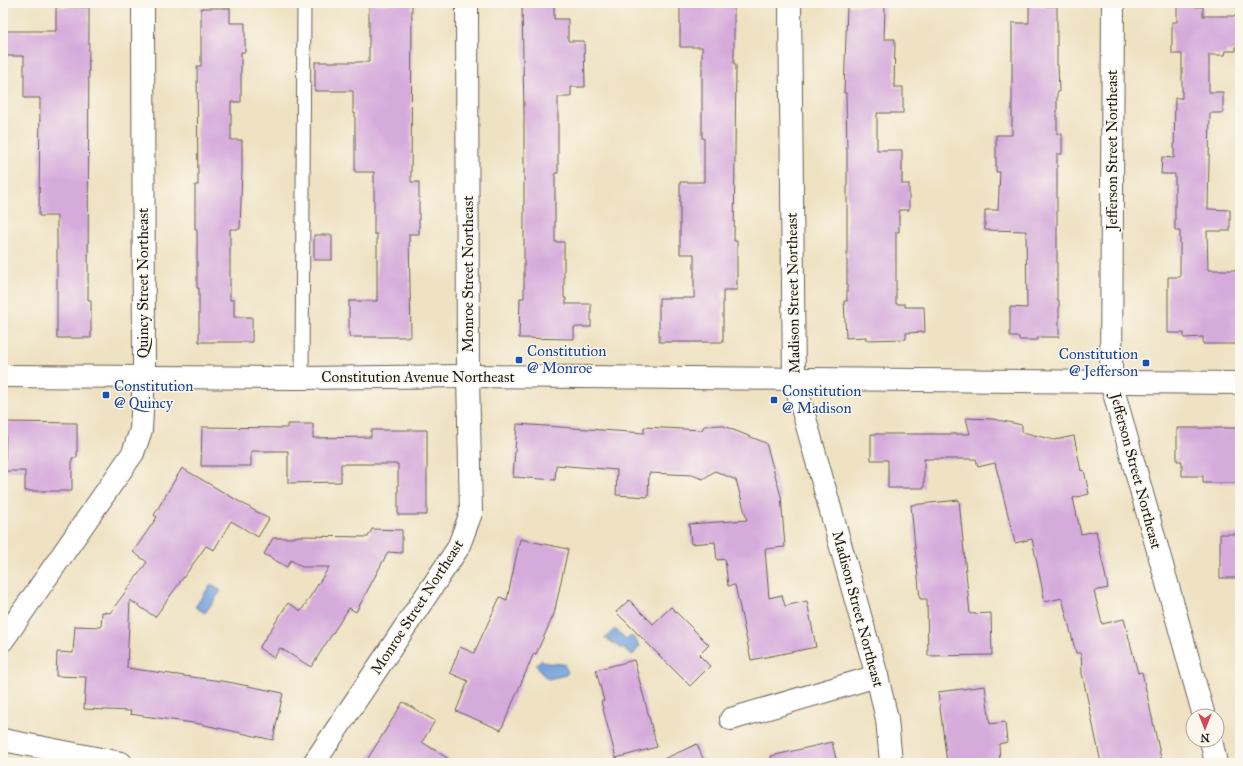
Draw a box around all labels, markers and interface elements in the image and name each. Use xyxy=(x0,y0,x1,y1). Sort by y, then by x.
street label: Jefferson Street Northeast xyxy=(1103,69,1122,232)
street label: Monroe Street Northeast xyxy=(459,195,477,352)
street label: Quincy Street Northeast xyxy=(134,207,152,358)
street label: Madison Street Northeast xyxy=(783,212,803,374)
place label: Constitution @ Monroe xyxy=(527,342,606,377)
place label: Constitution @ Jefferson xyxy=(1059,345,1138,381)
marker: Constitution @ Monroe xyxy=(514,355,524,365)
marker: Constitution @ Jefferson xyxy=(1141,358,1151,368)
street label: Constitution Avenue Northeast xyxy=(321,368,515,386)
place label: Constitution @ Quincy xyxy=(114,377,193,412)
place label: Constitution @ Madison xyxy=(782,382,861,417)
street label: Jefferson Street Northeast xyxy=(1105,389,1166,552)
marker: Constitution @ Quincy xyxy=(101,390,111,400)
marker: Constitution @ Madison xyxy=(769,395,779,405)
street label: Madison Street Northeast xyxy=(828,529,888,690)
street label: Monroe Street Northeast xyxy=(367,536,468,678)
north arrow xyxy=(1185,708,1225,748)
text: N xyxy=(1200,731,1210,744)

